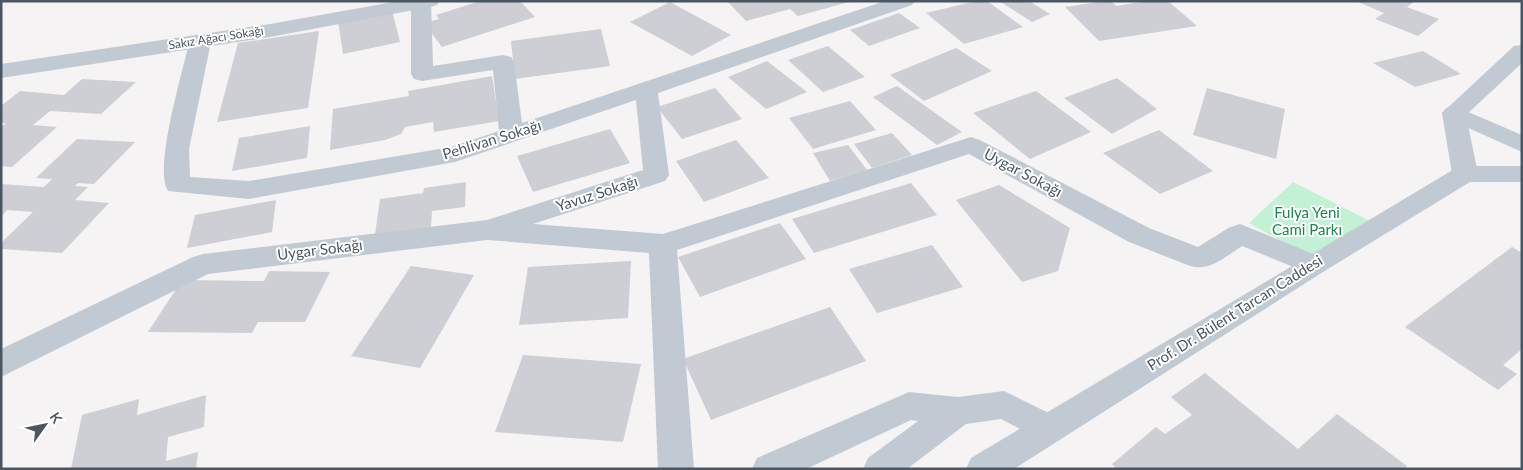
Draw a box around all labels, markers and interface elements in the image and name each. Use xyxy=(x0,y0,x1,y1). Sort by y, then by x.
street label: Sakız Ağacı Sokağı xyxy=(167,23,264,52)
street label: Pehlivan Sokağı xyxy=(440,115,543,163)
street label: Uygar Sokağı xyxy=(981,144,1066,200)
street label: Yavuz Sokağı xyxy=(554,171,640,215)
park label: Fulya Yeni Cami Parkı xyxy=(1272,203,1342,238)
street label: Uygar Sokağı xyxy=(276,235,364,263)
street label: Prof. Dr. Bülent Tarcan Caddesi xyxy=(1143,251,1325,374)
north arrow xyxy=(20,400,70,450)
text: K xyxy=(47,409,66,427)

